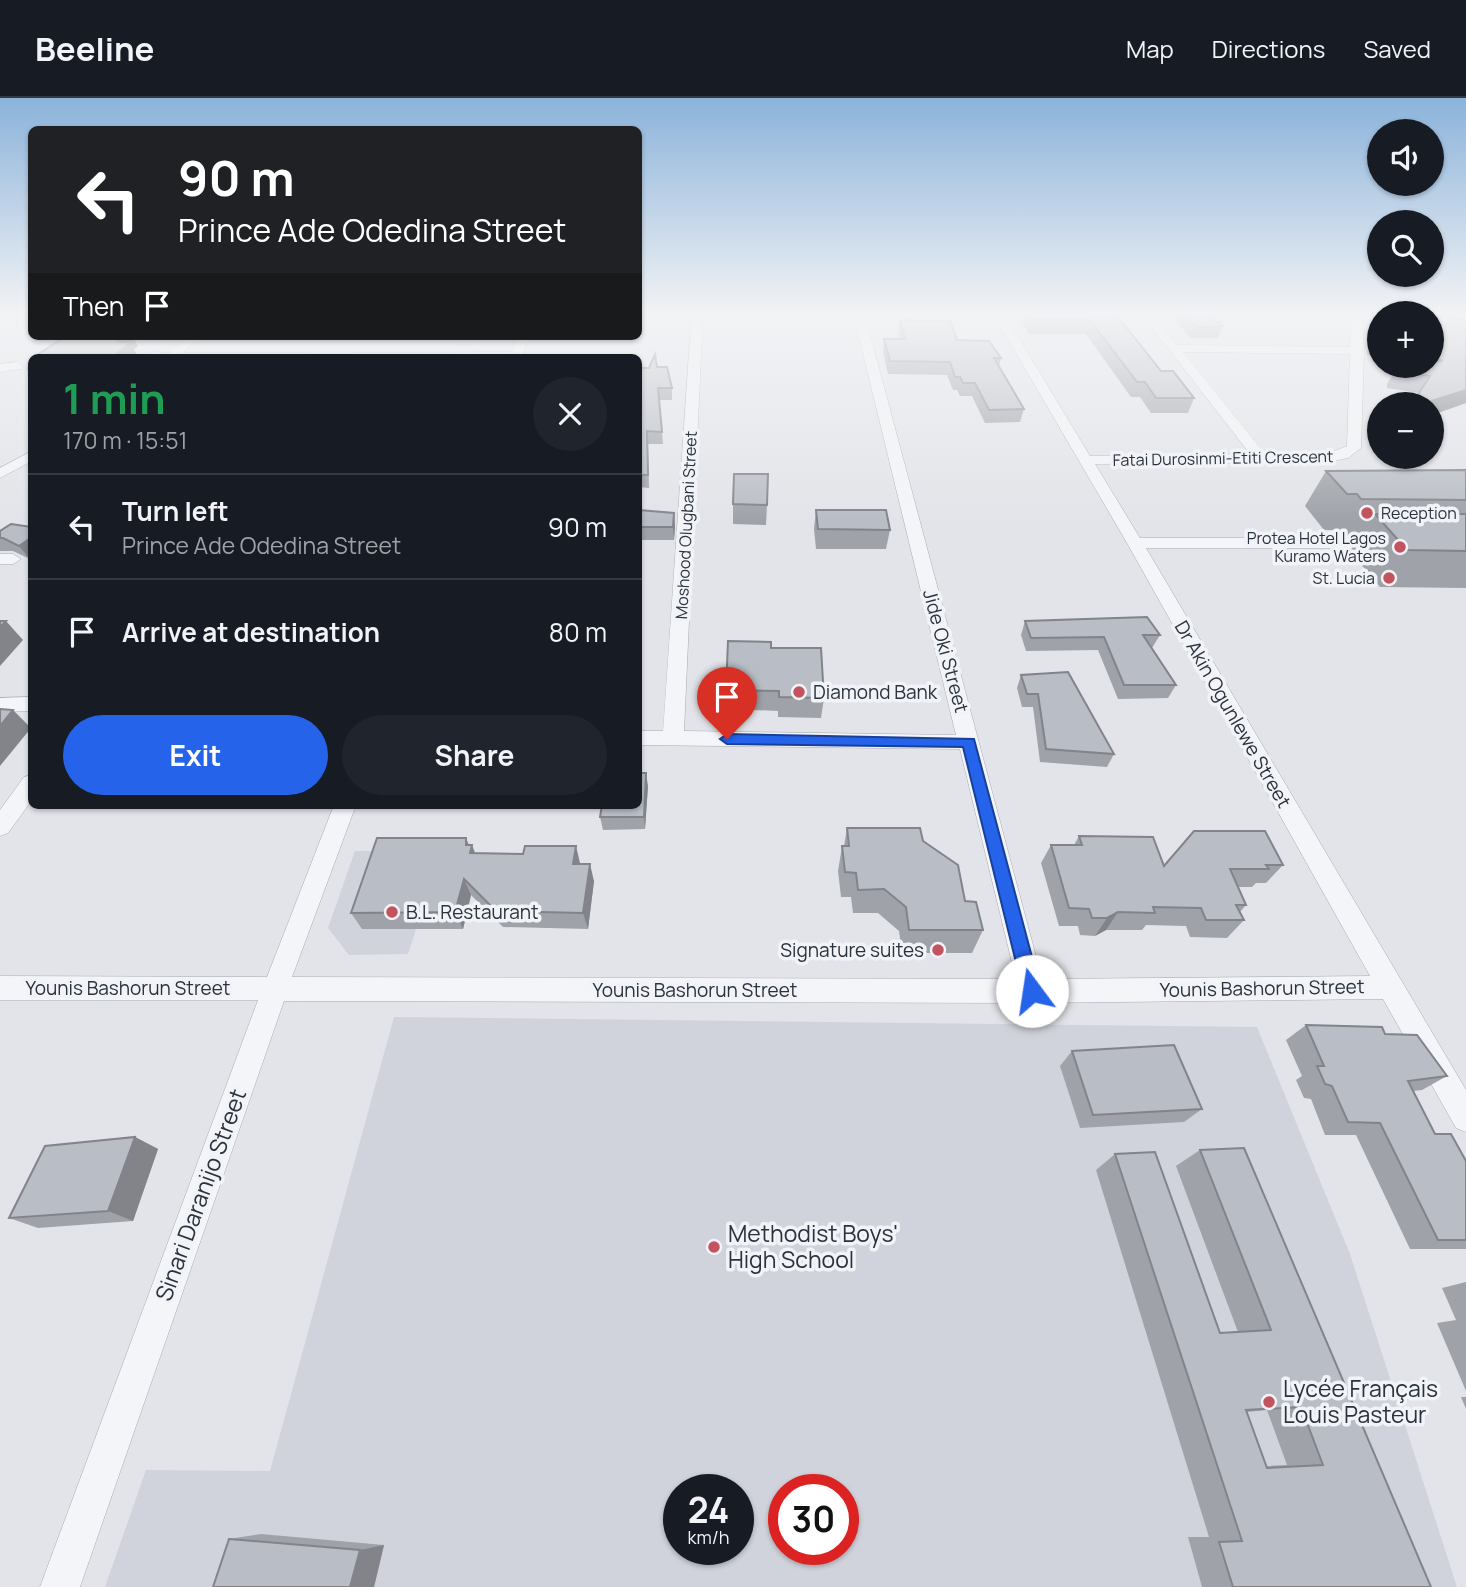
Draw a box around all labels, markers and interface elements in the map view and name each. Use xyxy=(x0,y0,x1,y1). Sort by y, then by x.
text: Beeline xyxy=(35,26,154,71)
text: Map xyxy=(1126,32,1174,65)
text: Directions xyxy=(1212,32,1325,65)
text: Saved xyxy=(1363,32,1431,65)
map controls xyxy=(1367,119,1444,469)
button: sound xyxy=(1367,119,1444,196)
text: 90 m xyxy=(178,144,295,211)
icon: left xyxy=(63,154,154,245)
text: Prince Ade Odedina Street xyxy=(178,208,566,252)
button: search xyxy=(1367,210,1444,287)
icon: arrive xyxy=(138,287,176,325)
text: Then xyxy=(63,288,124,324)
button: + xyxy=(1367,301,1444,378)
text: 1 min xyxy=(63,369,166,427)
button: close xyxy=(533,377,607,451)
button: − xyxy=(1367,392,1444,469)
text: 170 m · 15:51 xyxy=(63,424,187,456)
street label: Moshood Olugbani Street xyxy=(670,430,702,620)
street label: Fatai Durosinmi-Etiti Crescent xyxy=(1112,445,1334,471)
text: Turn left xyxy=(122,493,229,529)
place label: Reception xyxy=(1381,502,1457,524)
marker: Reception xyxy=(1359,505,1375,521)
icon: left xyxy=(63,508,101,546)
text: 90 m xyxy=(548,509,607,545)
place label: Protea Hotel Lagos Kuramo Waters xyxy=(1247,527,1386,567)
text: Prince Ade Odedina Street xyxy=(122,529,401,561)
marker: Protea Hotel Lagos Kuramo Waters xyxy=(1392,539,1408,555)
place label: St. Lucia xyxy=(1313,567,1375,589)
marker: St. Lucia xyxy=(1381,570,1397,586)
street label: Jide Oki Street xyxy=(917,586,975,716)
icon: arrive xyxy=(63,613,101,651)
text: Arrive at destination xyxy=(122,614,380,650)
text: 80 m xyxy=(549,614,607,650)
street label: Dr Akin Ogunlewe Street xyxy=(1169,616,1297,812)
pin xyxy=(697,667,757,739)
icon: arrive xyxy=(708,678,746,716)
place label: Diamond Bank xyxy=(813,679,938,705)
marker: Diamond Bank xyxy=(791,684,807,700)
button: Exit xyxy=(63,715,328,795)
button: Share xyxy=(342,715,607,795)
place label: B.L. Restaurant xyxy=(406,899,539,925)
marker: B.L. Restaurant xyxy=(384,904,400,920)
place label: Signature suites xyxy=(780,937,924,963)
marker: Signature suites xyxy=(930,942,946,958)
position arrow xyxy=(995,954,1069,1028)
street label: Younis Bashorun Street xyxy=(1159,973,1365,1003)
street label: Younis Bashorun Street xyxy=(26,975,230,1001)
street label: Younis Bashorun Street xyxy=(593,977,797,1003)
street label: Sinari Daranijo Street xyxy=(147,1084,253,1305)
place label: Methodist Boys' High School xyxy=(728,1217,898,1275)
marker: Methodist Boys' High School xyxy=(706,1239,722,1255)
place label: Lycée Français Louis Pasteur xyxy=(1283,1372,1438,1430)
marker: Lycée Français Louis Pasteur xyxy=(1261,1394,1277,1410)
speed limit sign: 30 xyxy=(768,1474,859,1565)
text: 24 xyxy=(688,1486,729,1534)
text: km/h xyxy=(688,1525,729,1549)

